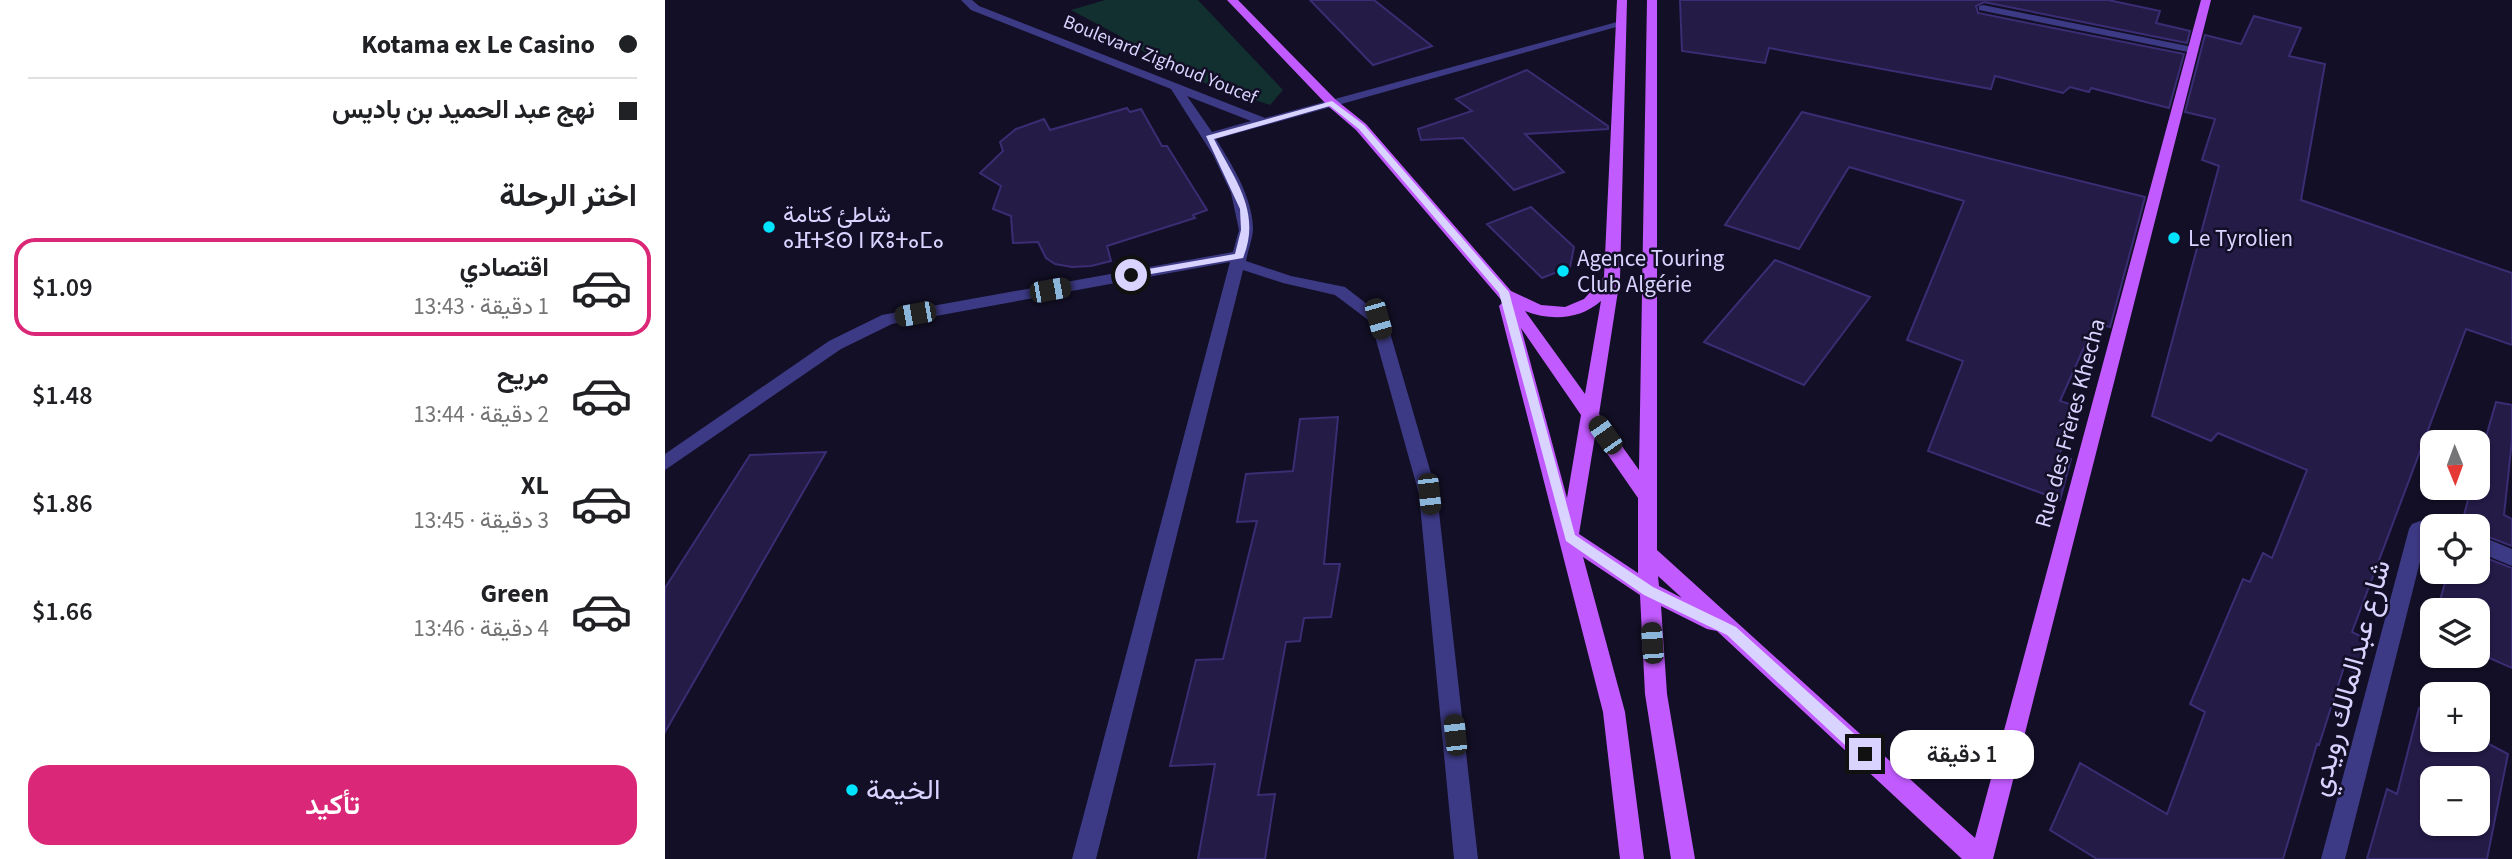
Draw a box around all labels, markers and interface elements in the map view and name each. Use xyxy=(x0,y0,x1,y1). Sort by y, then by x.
street label: Boulevard Zighoud Youcef xyxy=(1059,9,1262,112)
text: Kotama ex Le Casino xyxy=(361,26,595,63)
text: نهج عبد الحميد بن باديس xyxy=(332,91,595,128)
text: اختر الرحلة xyxy=(499,173,637,219)
place label: شاطئ كتامة ⴰⴼⵜⵉⵙ ⵏ ⴽⵓⵜⴰⵎⴰ xyxy=(783,198,944,257)
marker: شاطئ كتامة ⴰⴼⵜⵉⵙ ⵏ ⴽⵓⵜⴰⵎⴰ xyxy=(761,219,777,235)
place label: Le Tyrolien xyxy=(2188,222,2293,255)
marker: Le Tyrolien xyxy=(2166,230,2182,246)
place label: Agence Touring Club Algérie xyxy=(1577,242,1725,301)
text: اقتصادي xyxy=(460,249,549,286)
icon: car xyxy=(570,256,633,319)
route start xyxy=(1115,259,1147,291)
marker: Agence Touring Club Algérie xyxy=(1555,263,1571,279)
text: $1.09 xyxy=(32,269,93,306)
car xyxy=(1028,276,1073,304)
text: 1 دقيقة · 13:43 xyxy=(413,290,549,323)
car xyxy=(1363,296,1394,342)
car xyxy=(893,300,938,328)
street label: Rue des Frères Khecha xyxy=(2026,315,2114,531)
text: مريح xyxy=(497,357,549,394)
icon: car xyxy=(570,364,633,427)
text: $1.48 xyxy=(32,377,93,414)
text: 2 دقيقة · 13:44 xyxy=(413,398,549,431)
car xyxy=(1585,412,1626,458)
north arrow xyxy=(2420,430,2490,500)
map controls xyxy=(2420,430,2490,836)
text: XL xyxy=(521,467,549,504)
icon: car xyxy=(570,472,633,535)
car xyxy=(1417,472,1442,516)
text: $1.86 xyxy=(32,485,93,522)
text: 3 دقيقة · 13:45 xyxy=(413,504,549,537)
button: locate xyxy=(2420,514,2490,584)
street label: شارع عبدالمالك رويدي xyxy=(2299,555,2403,801)
text: Green xyxy=(481,575,549,612)
icon: car xyxy=(570,580,633,643)
text: $1.66 xyxy=(32,593,93,630)
button: layers xyxy=(2420,598,2490,668)
text: 4 دقيقة · 13:46 xyxy=(413,612,549,645)
car xyxy=(1641,621,1664,665)
button: + xyxy=(2420,682,2490,752)
car xyxy=(1443,713,1468,757)
callout: 1 دقيقة xyxy=(1889,730,2033,778)
route end xyxy=(1849,738,1881,770)
text: 1 دقيقة xyxy=(1927,738,1997,771)
button: تأكيد xyxy=(28,765,637,845)
button: − xyxy=(2420,766,2490,836)
place label: الخيمة xyxy=(866,770,940,810)
marker: الخيمة xyxy=(844,782,860,798)

